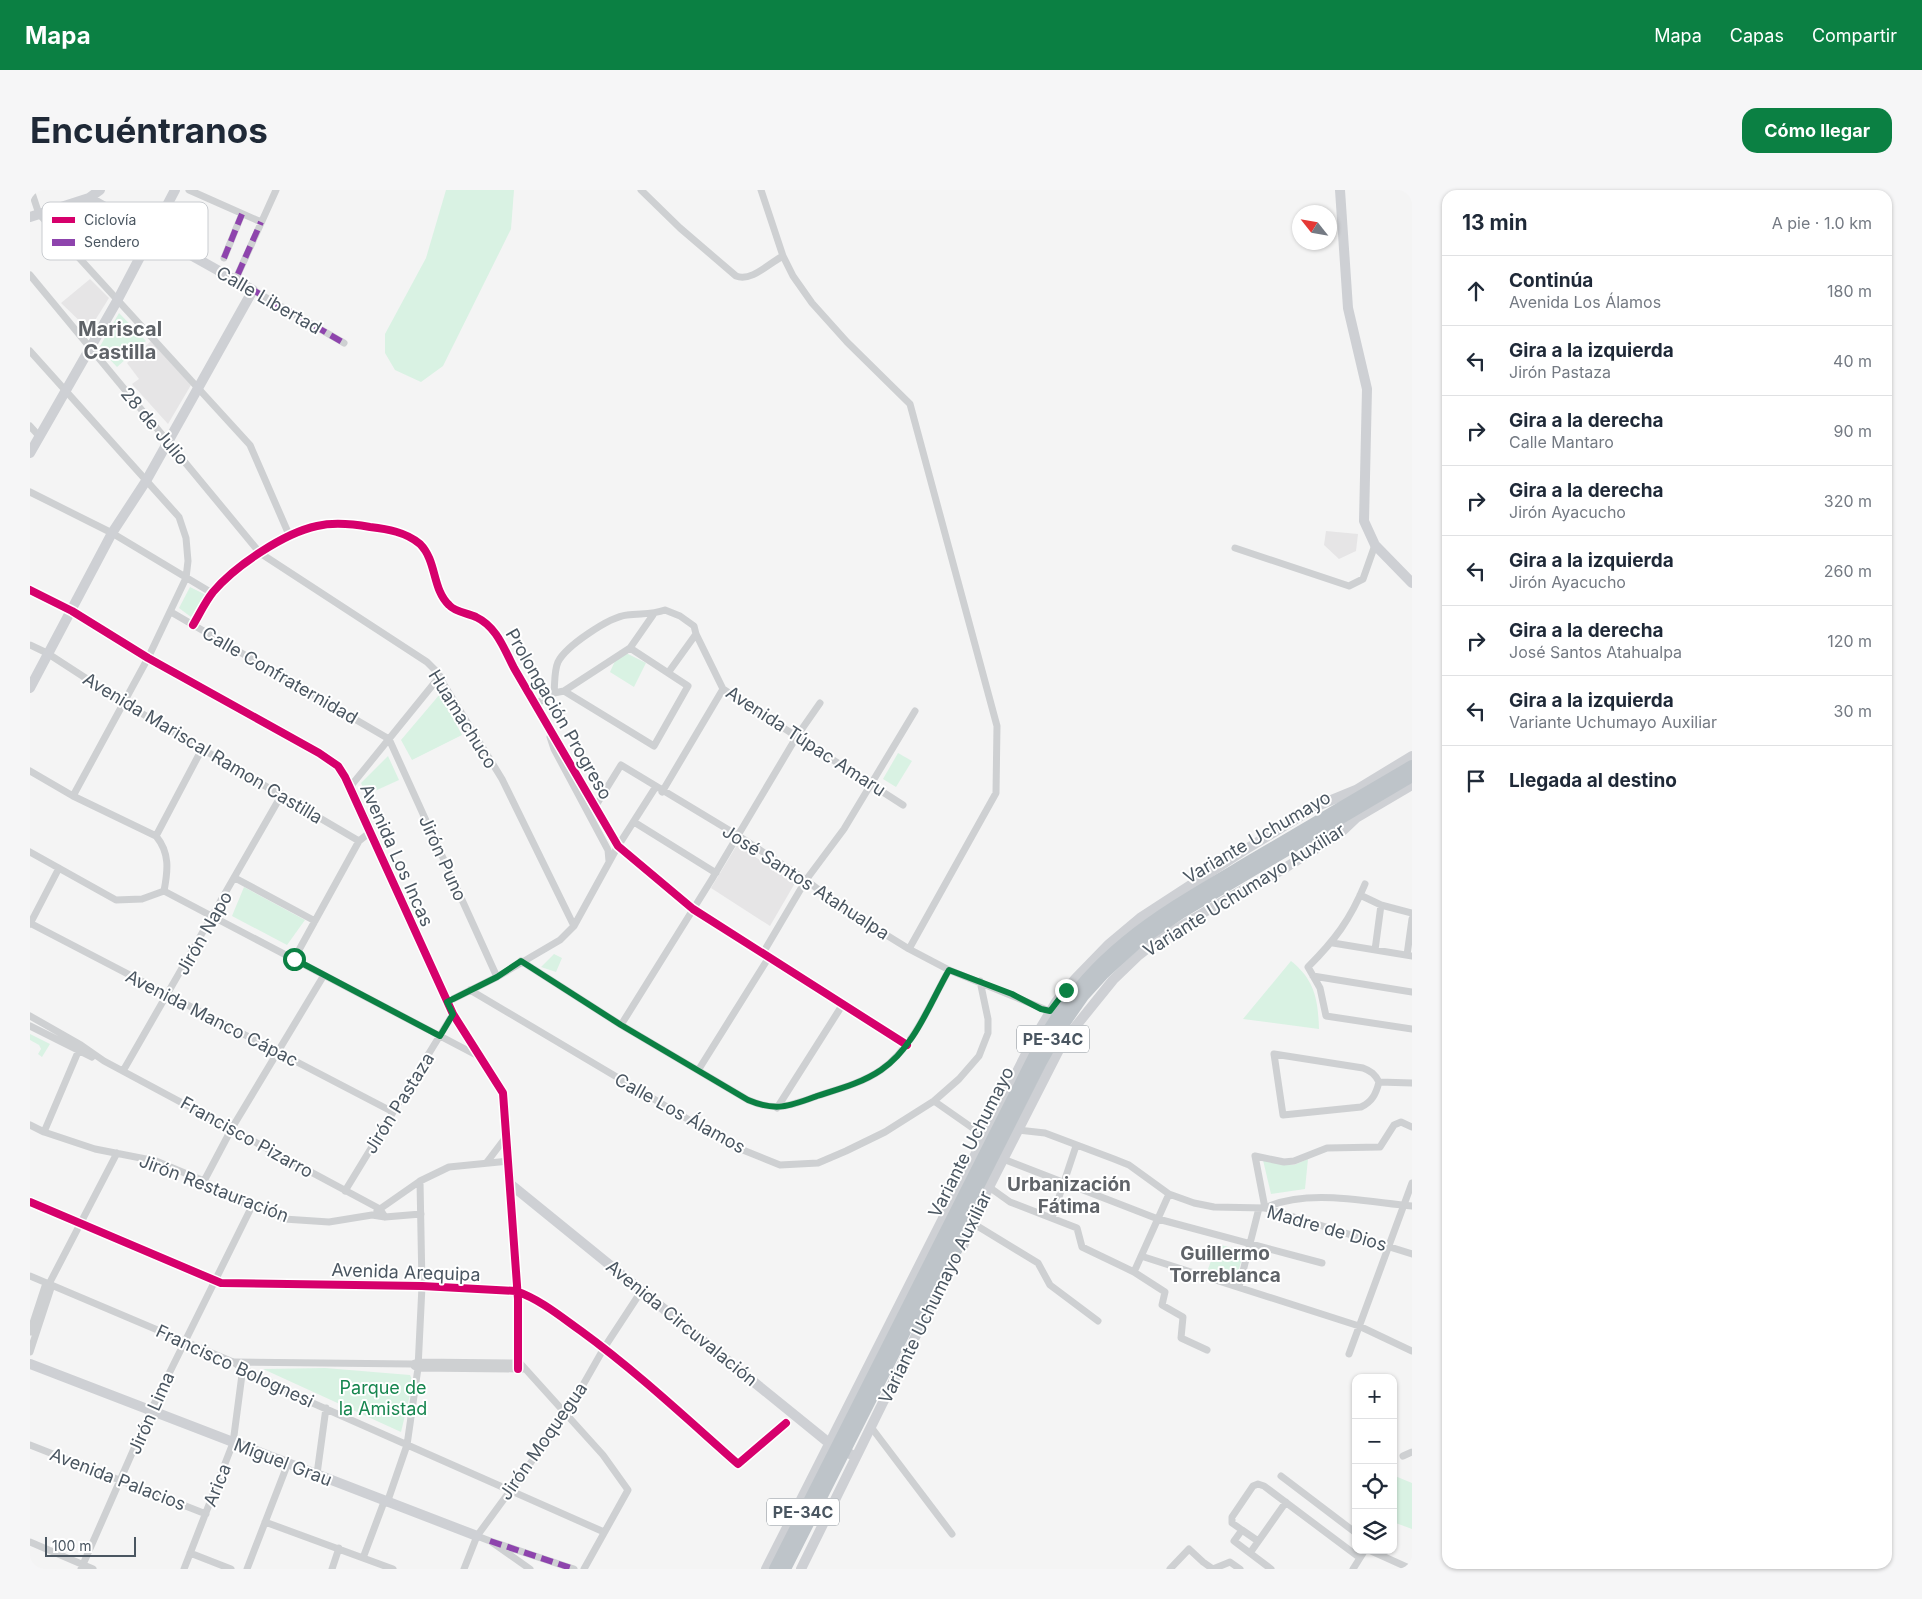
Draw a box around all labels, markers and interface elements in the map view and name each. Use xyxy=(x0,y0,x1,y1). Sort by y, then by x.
text: Mapa xyxy=(25,21,91,50)
text: Mapa xyxy=(1654,25,1702,46)
text: Capas xyxy=(1730,25,1784,46)
text: Compartir xyxy=(1812,25,1897,46)
button: Cómo llegar xyxy=(1742,108,1892,153)
text: Encuéntranos xyxy=(30,109,268,151)
legend xyxy=(42,202,208,260)
north arrow xyxy=(1292,205,1337,250)
text: 13 min xyxy=(1462,210,1528,235)
text: Ciclovía xyxy=(84,211,136,228)
text: A pie · 1.0 km xyxy=(1772,213,1872,233)
text: Sendero xyxy=(84,233,140,250)
street label: Calle Libertad xyxy=(213,261,325,339)
text: Continúa xyxy=(1509,269,1593,292)
icon: ahead xyxy=(1462,277,1490,305)
text: 180 m xyxy=(1827,281,1872,301)
text: Avenida Los Álamos xyxy=(1509,292,1661,312)
district label: Mariscal Castilla xyxy=(78,317,162,364)
text: Gira a la izquierda xyxy=(1509,339,1674,362)
icon: left xyxy=(1462,347,1490,375)
text: 40 m xyxy=(1833,351,1872,371)
text: Jirón Pastaza xyxy=(1509,362,1611,382)
street label: 28 de Julio xyxy=(117,383,193,469)
text: Gira a la derecha xyxy=(1509,409,1664,432)
icon: right xyxy=(1462,417,1490,445)
text: 90 m xyxy=(1833,421,1872,441)
text: Calle Mantaro xyxy=(1509,432,1614,452)
text: Gira a la derecha xyxy=(1509,479,1664,502)
icon: right xyxy=(1462,487,1490,515)
text: 320 m xyxy=(1824,491,1872,511)
text: Jirón Ayacucho xyxy=(1509,502,1626,522)
text: Gira a la izquierda xyxy=(1509,549,1674,572)
icon: left xyxy=(1462,557,1490,585)
text: 260 m xyxy=(1824,561,1872,581)
text: Jirón Ayacucho xyxy=(1509,572,1626,592)
text: Gira a la derecha xyxy=(1509,619,1664,642)
street label: Calle Confraternidad xyxy=(199,622,361,728)
street label: Prolongación Progreso xyxy=(501,625,617,803)
icon: right xyxy=(1462,627,1490,655)
text: 120 m xyxy=(1827,631,1872,651)
text: José Santos Atahualpa xyxy=(1509,642,1682,662)
street label: Huamachuco xyxy=(424,666,502,772)
street label: Avenida Mariscal Ramon Castilla xyxy=(79,668,327,828)
street label: Avenida Túpac Amaru xyxy=(722,682,890,800)
text: Gira a la izquierda xyxy=(1509,689,1674,712)
icon: left xyxy=(1462,697,1490,725)
text: 30 m xyxy=(1834,701,1872,721)
text: Variante Uchumayo Auxiliar xyxy=(1509,712,1717,732)
icon: arrive xyxy=(1462,767,1490,795)
text: Llegada al destino xyxy=(1509,769,1677,792)
street label: Avenida Los Incas xyxy=(356,781,438,929)
street label: Variante Uchumayo xyxy=(1180,786,1334,888)
street label: Jirón Puno xyxy=(415,812,471,904)
street label: Variante Uchumayo Auxiliar xyxy=(1139,819,1349,961)
street label: José Santos Atahualpa xyxy=(719,820,893,944)
street label: Jirón Napo xyxy=(172,887,236,979)
route start xyxy=(283,948,306,971)
street label: Avenida Manco Cápac xyxy=(122,965,302,1071)
route end xyxy=(1055,979,1078,1002)
road number: PE-34C xyxy=(1017,1026,1089,1052)
street label: Jirón Pastaza xyxy=(360,1049,438,1157)
street label: Variante Uchumayo xyxy=(924,1063,1018,1221)
street label: Calle Los Álamos xyxy=(611,1068,749,1158)
street label: Francisco Pizarro xyxy=(177,1092,317,1182)
street label: Jirón Restauración xyxy=(136,1150,292,1226)
district label: Urbanización Fátima xyxy=(1007,1173,1131,1218)
street label: Variante Uchumayo Auxiliar xyxy=(874,1187,996,1407)
street label: Madre de Dios xyxy=(1265,1201,1389,1255)
district label: Guillermo Torreblanca xyxy=(1169,1242,1281,1287)
street label: Avenida Circuvalación xyxy=(602,1256,762,1390)
street label: Avenida Arequipa xyxy=(331,1259,481,1285)
street label: Francisco Bolognesi xyxy=(153,1320,317,1412)
street label: Jirón Lima xyxy=(124,1369,178,1457)
map controls xyxy=(1352,1374,1397,1554)
button: + xyxy=(1352,1374,1397,1419)
park label: Parque de la Amistad xyxy=(339,1377,427,1419)
street label: Jirón Moquegua xyxy=(495,1378,591,1504)
button: − xyxy=(1352,1419,1397,1464)
street label: Miguel Grau xyxy=(231,1434,335,1490)
street label: Avenida Palacios xyxy=(47,1443,189,1515)
street label: Arica xyxy=(199,1460,235,1510)
button: locate xyxy=(1352,1464,1397,1509)
road number: PE-34C xyxy=(767,1498,839,1525)
button: layers xyxy=(1352,1509,1397,1554)
scale bar xyxy=(45,1534,136,1557)
text: 100 m xyxy=(52,1537,92,1554)

